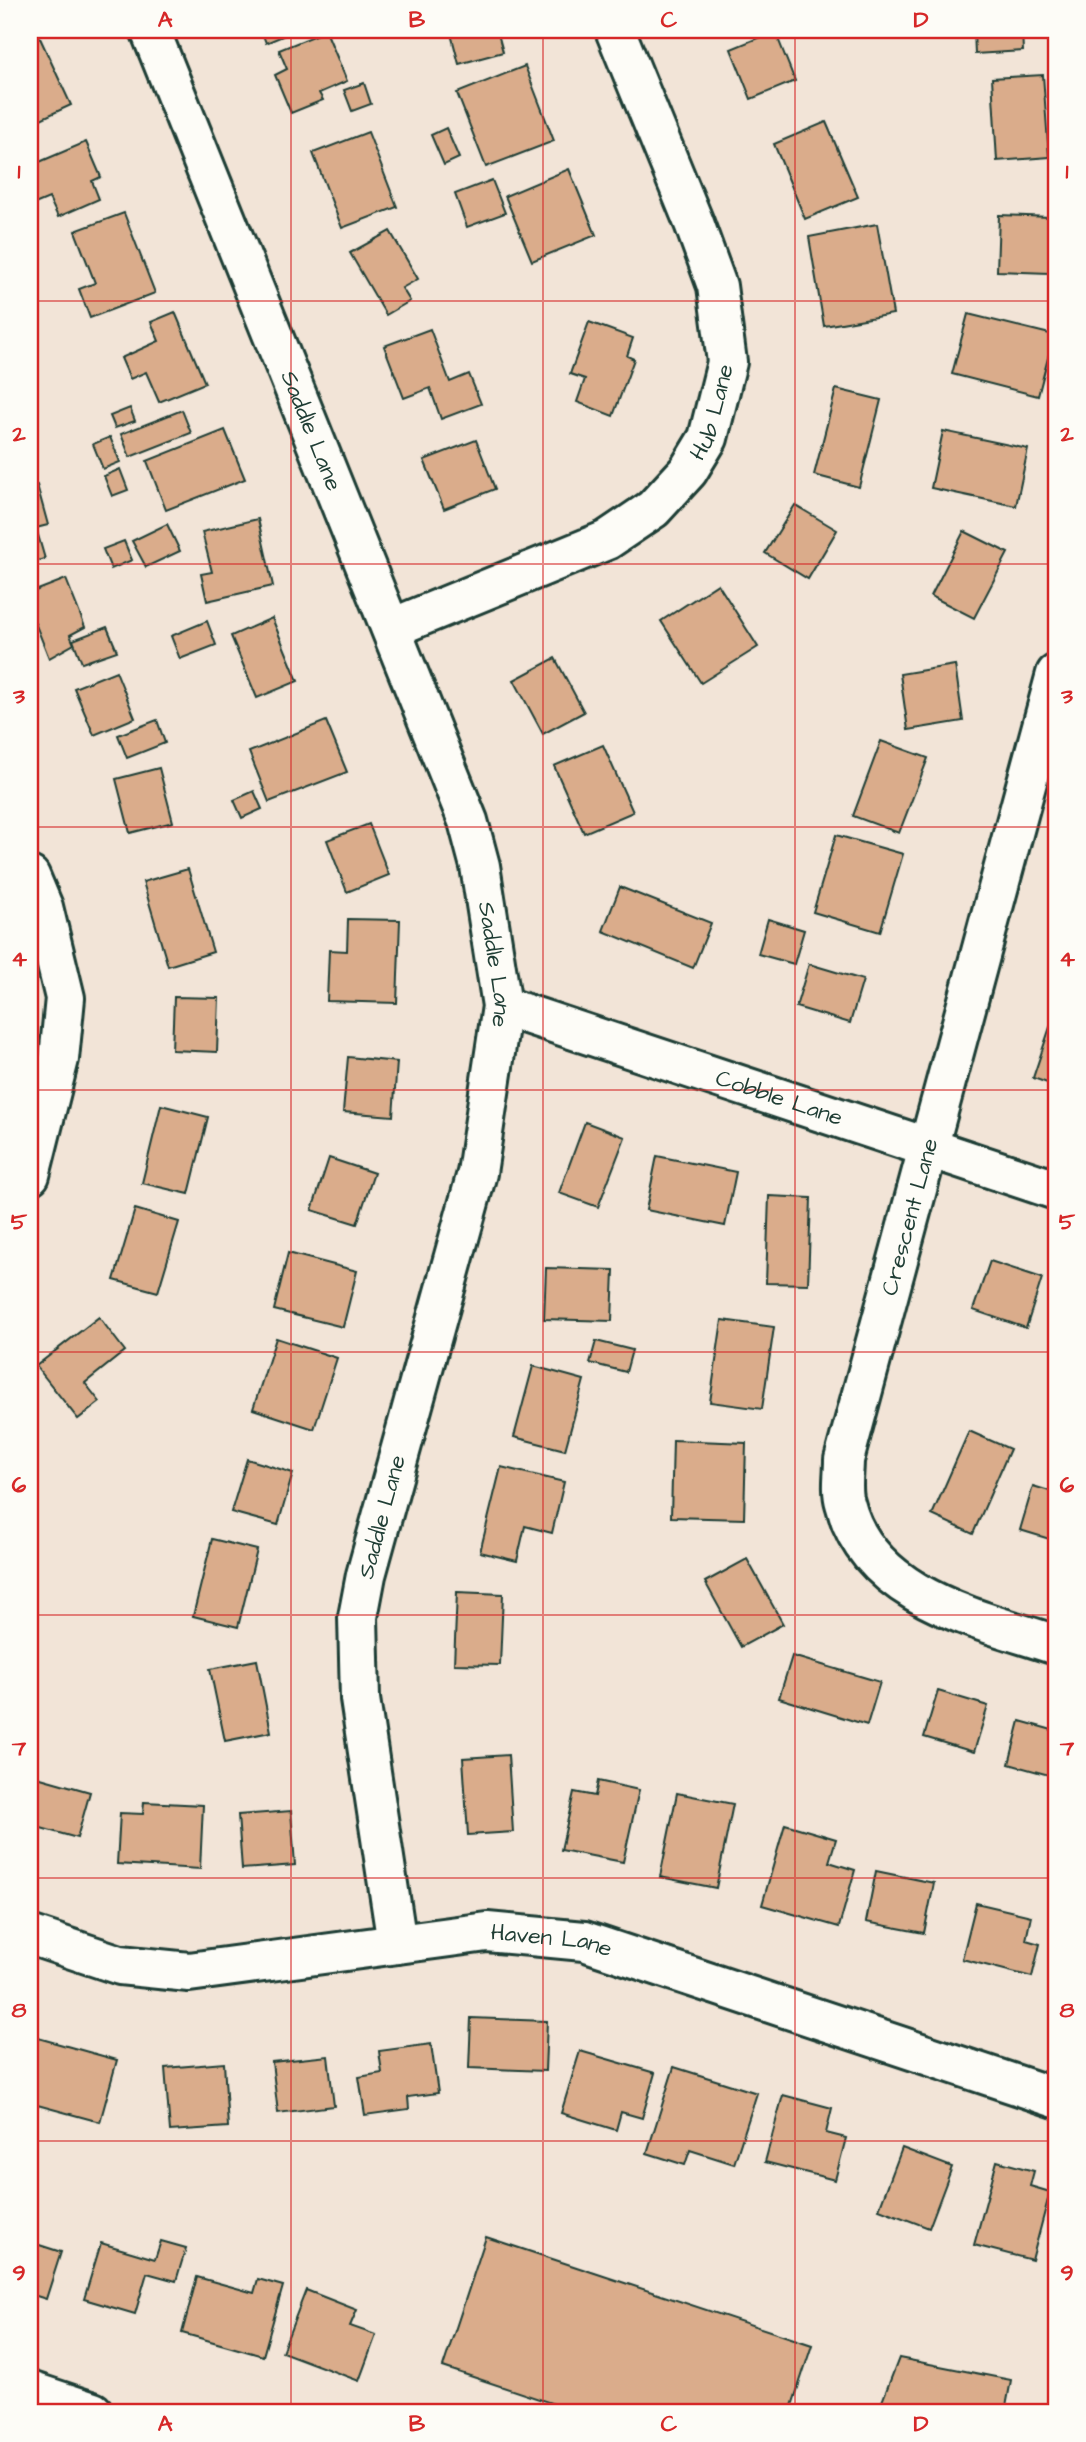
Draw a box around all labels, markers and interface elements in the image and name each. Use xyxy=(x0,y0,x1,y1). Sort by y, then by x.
text: A xyxy=(158,4,173,36)
text: B xyxy=(409,4,426,36)
text: C xyxy=(661,4,678,36)
text: D xyxy=(914,4,929,36)
text: 1 xyxy=(18,155,21,187)
text: 1 xyxy=(1066,155,1069,187)
street label: Hub Lane xyxy=(682,361,742,467)
street label: Saddle Lane xyxy=(273,366,350,496)
text: 2 xyxy=(11,418,26,450)
text: 2 xyxy=(1059,418,1074,450)
text: 3 xyxy=(12,680,25,712)
text: 3 xyxy=(1060,680,1073,712)
street label: Saddle Lane xyxy=(470,899,518,1030)
text: 4 xyxy=(11,943,27,975)
text: 4 xyxy=(1059,943,1075,975)
street label: Cobble Lane xyxy=(711,1062,847,1134)
street label: Crescent Lane xyxy=(874,1135,946,1299)
text: 5 xyxy=(11,1206,28,1238)
text: 5 xyxy=(1059,1206,1076,1238)
street label: Saddle Lane xyxy=(350,1452,414,1582)
text: 6 xyxy=(12,1469,27,1501)
text: 6 xyxy=(1060,1469,1075,1501)
text: 7 xyxy=(11,1732,27,1764)
text: 7 xyxy=(1059,1732,1075,1764)
street label: Haven Lane xyxy=(489,1916,616,1965)
text: 8 xyxy=(12,1994,27,2026)
text: 8 xyxy=(1060,1994,1075,2026)
text: 9 xyxy=(12,2257,26,2289)
text: 9 xyxy=(1060,2257,1074,2289)
text: A xyxy=(158,2408,173,2440)
text: B xyxy=(409,2408,426,2440)
text: C xyxy=(661,2408,678,2440)
text: D xyxy=(914,2408,929,2440)

